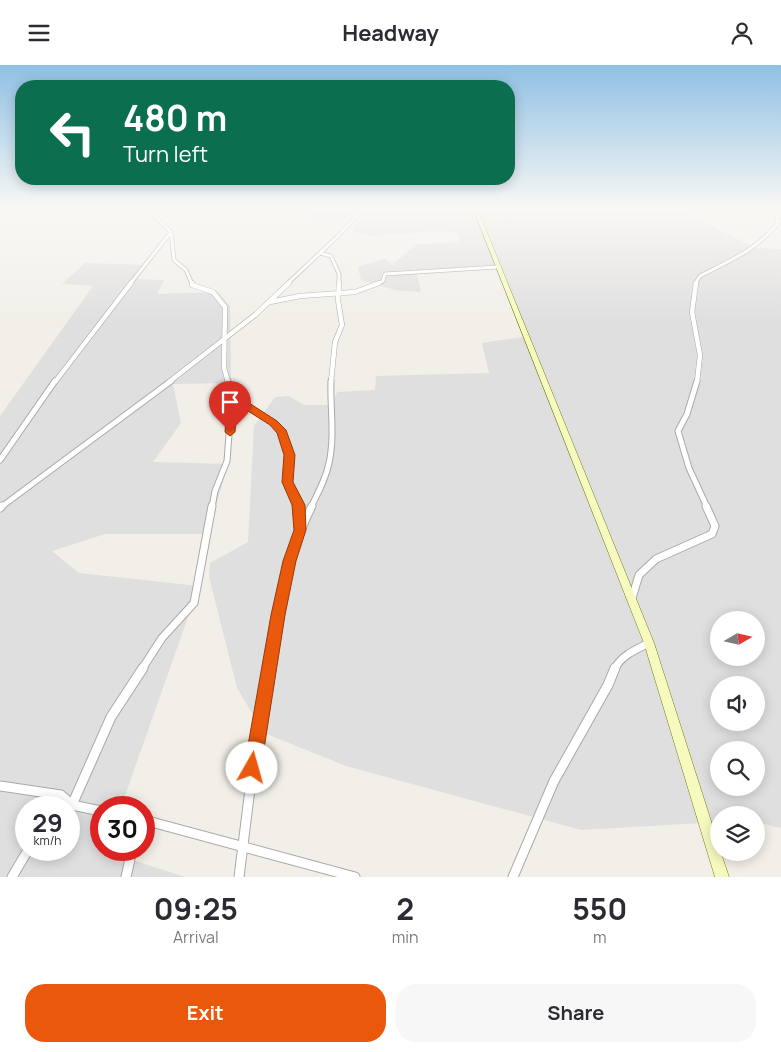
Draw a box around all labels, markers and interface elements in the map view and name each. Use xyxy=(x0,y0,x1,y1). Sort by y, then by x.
text: Headway xyxy=(342,18,439,48)
icon: menu xyxy=(25,19,53,47)
icon: person xyxy=(728,19,756,47)
text: 480 m xyxy=(123,94,227,142)
icon: left xyxy=(40,100,105,165)
text: Turn left xyxy=(123,139,208,169)
pin xyxy=(209,381,251,432)
icon: arrive xyxy=(216,388,244,416)
north arrow xyxy=(710,611,765,666)
map controls xyxy=(710,611,765,861)
button: sound xyxy=(710,676,765,731)
position arrow xyxy=(225,741,277,793)
button: search xyxy=(710,741,765,796)
speed limit sign: 30 xyxy=(90,796,155,861)
text: 29 xyxy=(32,805,63,840)
button: layers xyxy=(710,806,765,861)
text: km/h xyxy=(34,832,61,849)
text: 09:25 xyxy=(154,888,238,929)
text: 2 xyxy=(396,888,414,929)
text: 550 xyxy=(572,888,627,929)
text: Arrival xyxy=(173,926,219,948)
text: min xyxy=(392,926,418,948)
text: m xyxy=(593,926,607,948)
button: Exit xyxy=(25,984,386,1042)
button: Share xyxy=(396,984,756,1042)

